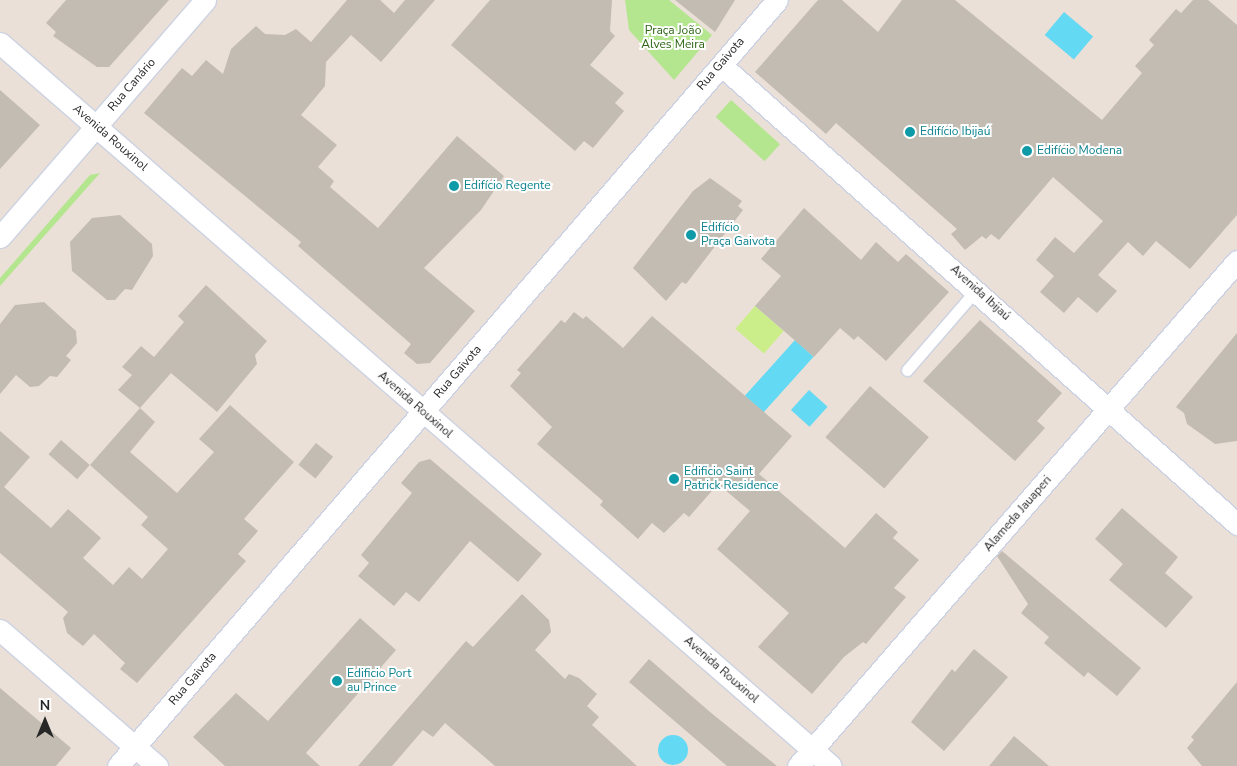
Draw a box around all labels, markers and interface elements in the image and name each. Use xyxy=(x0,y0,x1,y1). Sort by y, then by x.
park label: Praça João Alves Meira xyxy=(641,24,705,52)
street label: Rua Gaivota xyxy=(694,35,748,93)
street label: Rua Canário xyxy=(105,56,159,114)
street label: Avenida Rouxinol xyxy=(70,102,150,174)
place label: Edifício Ibijaú xyxy=(920,125,990,139)
marker: Edifício Ibijaú xyxy=(904,126,916,138)
place label: Edifício Modena xyxy=(1037,144,1122,158)
marker: Edifício Modena xyxy=(1021,145,1033,157)
place label: Edifício Regente xyxy=(464,179,551,193)
marker: Edifício Regente xyxy=(448,180,460,192)
place label: Edifício Praça Gaivota xyxy=(701,221,775,249)
marker: Edifício Praça Gaivota xyxy=(685,229,697,241)
street label: Avenida Ibijaú xyxy=(947,262,1013,324)
street label: Rua Gaivota xyxy=(431,343,485,401)
street label: Avenida Rouxinol xyxy=(375,369,455,441)
place label: Edificio Saint Patrick Residence xyxy=(684,465,778,493)
marker: Edificio Saint Patrick Residence xyxy=(668,473,680,485)
street label: Alameda Jauaperi xyxy=(981,473,1055,555)
street label: Avenida Rouxinol xyxy=(681,634,761,706)
street label: Rua Gaivota xyxy=(166,650,220,708)
place label: Edificio Port au Prince xyxy=(347,667,411,695)
marker: Edificio Port au Prince xyxy=(331,675,343,687)
north arrow xyxy=(20,696,70,746)
text: N xyxy=(40,696,50,715)

